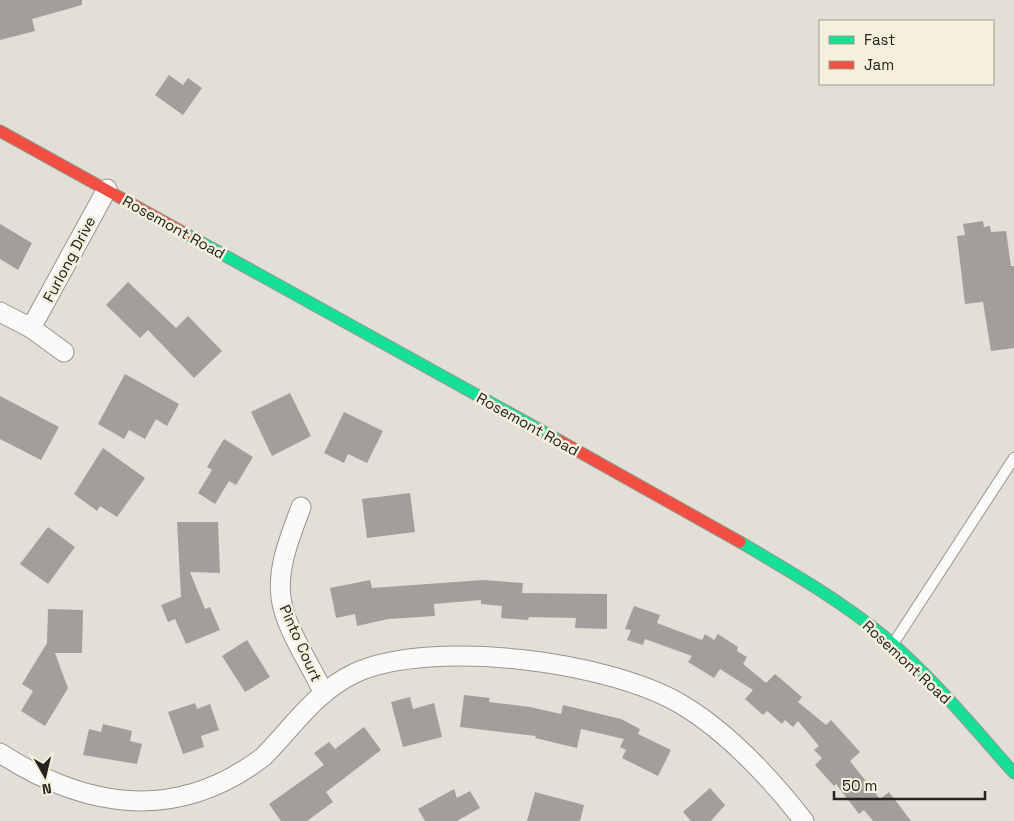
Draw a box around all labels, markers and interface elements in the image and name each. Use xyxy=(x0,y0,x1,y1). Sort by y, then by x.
legend xyxy=(819,20,994,85)
text: Fast xyxy=(864,30,895,49)
text: Jam xyxy=(864,55,894,74)
street label: Rosemont Road xyxy=(119,191,229,263)
street label: Furlong Drive xyxy=(38,213,100,305)
street label: Rosemont Road xyxy=(473,388,583,460)
street label: Pinto Court xyxy=(276,602,326,684)
street label: Rosemont Road xyxy=(859,616,955,708)
north arrow xyxy=(20,751,70,801)
scale bar xyxy=(834,768,985,800)
text: 50 m xyxy=(842,776,877,795)
text: N xyxy=(41,779,53,798)

